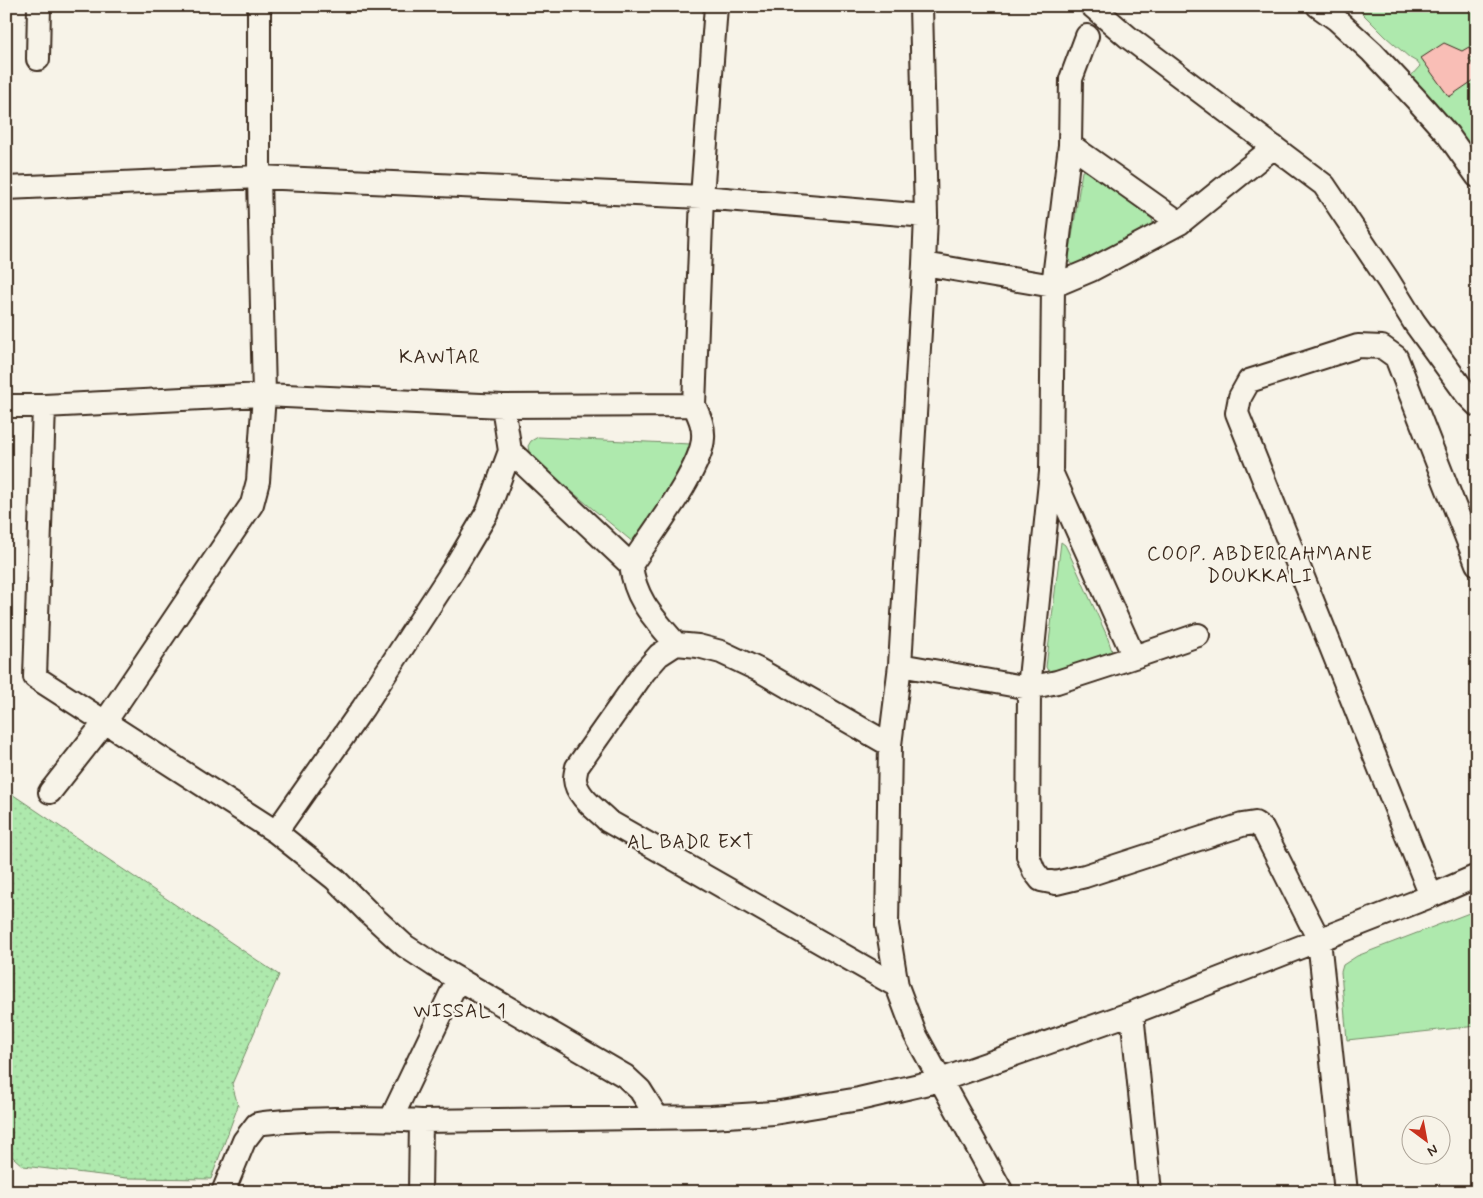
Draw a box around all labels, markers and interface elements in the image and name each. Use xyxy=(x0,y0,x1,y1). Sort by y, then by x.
district label: KAWTAR xyxy=(399,345,481,370)
district label: COOP. ABDERRAHMANE DOUKKALI xyxy=(1147,542,1373,589)
district label: AL BADR EXT xyxy=(627,830,755,855)
district label: WISSAL 1 xyxy=(413,999,507,1024)
north arrow xyxy=(1400,1116,1450,1166)
text: N xyxy=(1424,1140,1441,1160)

